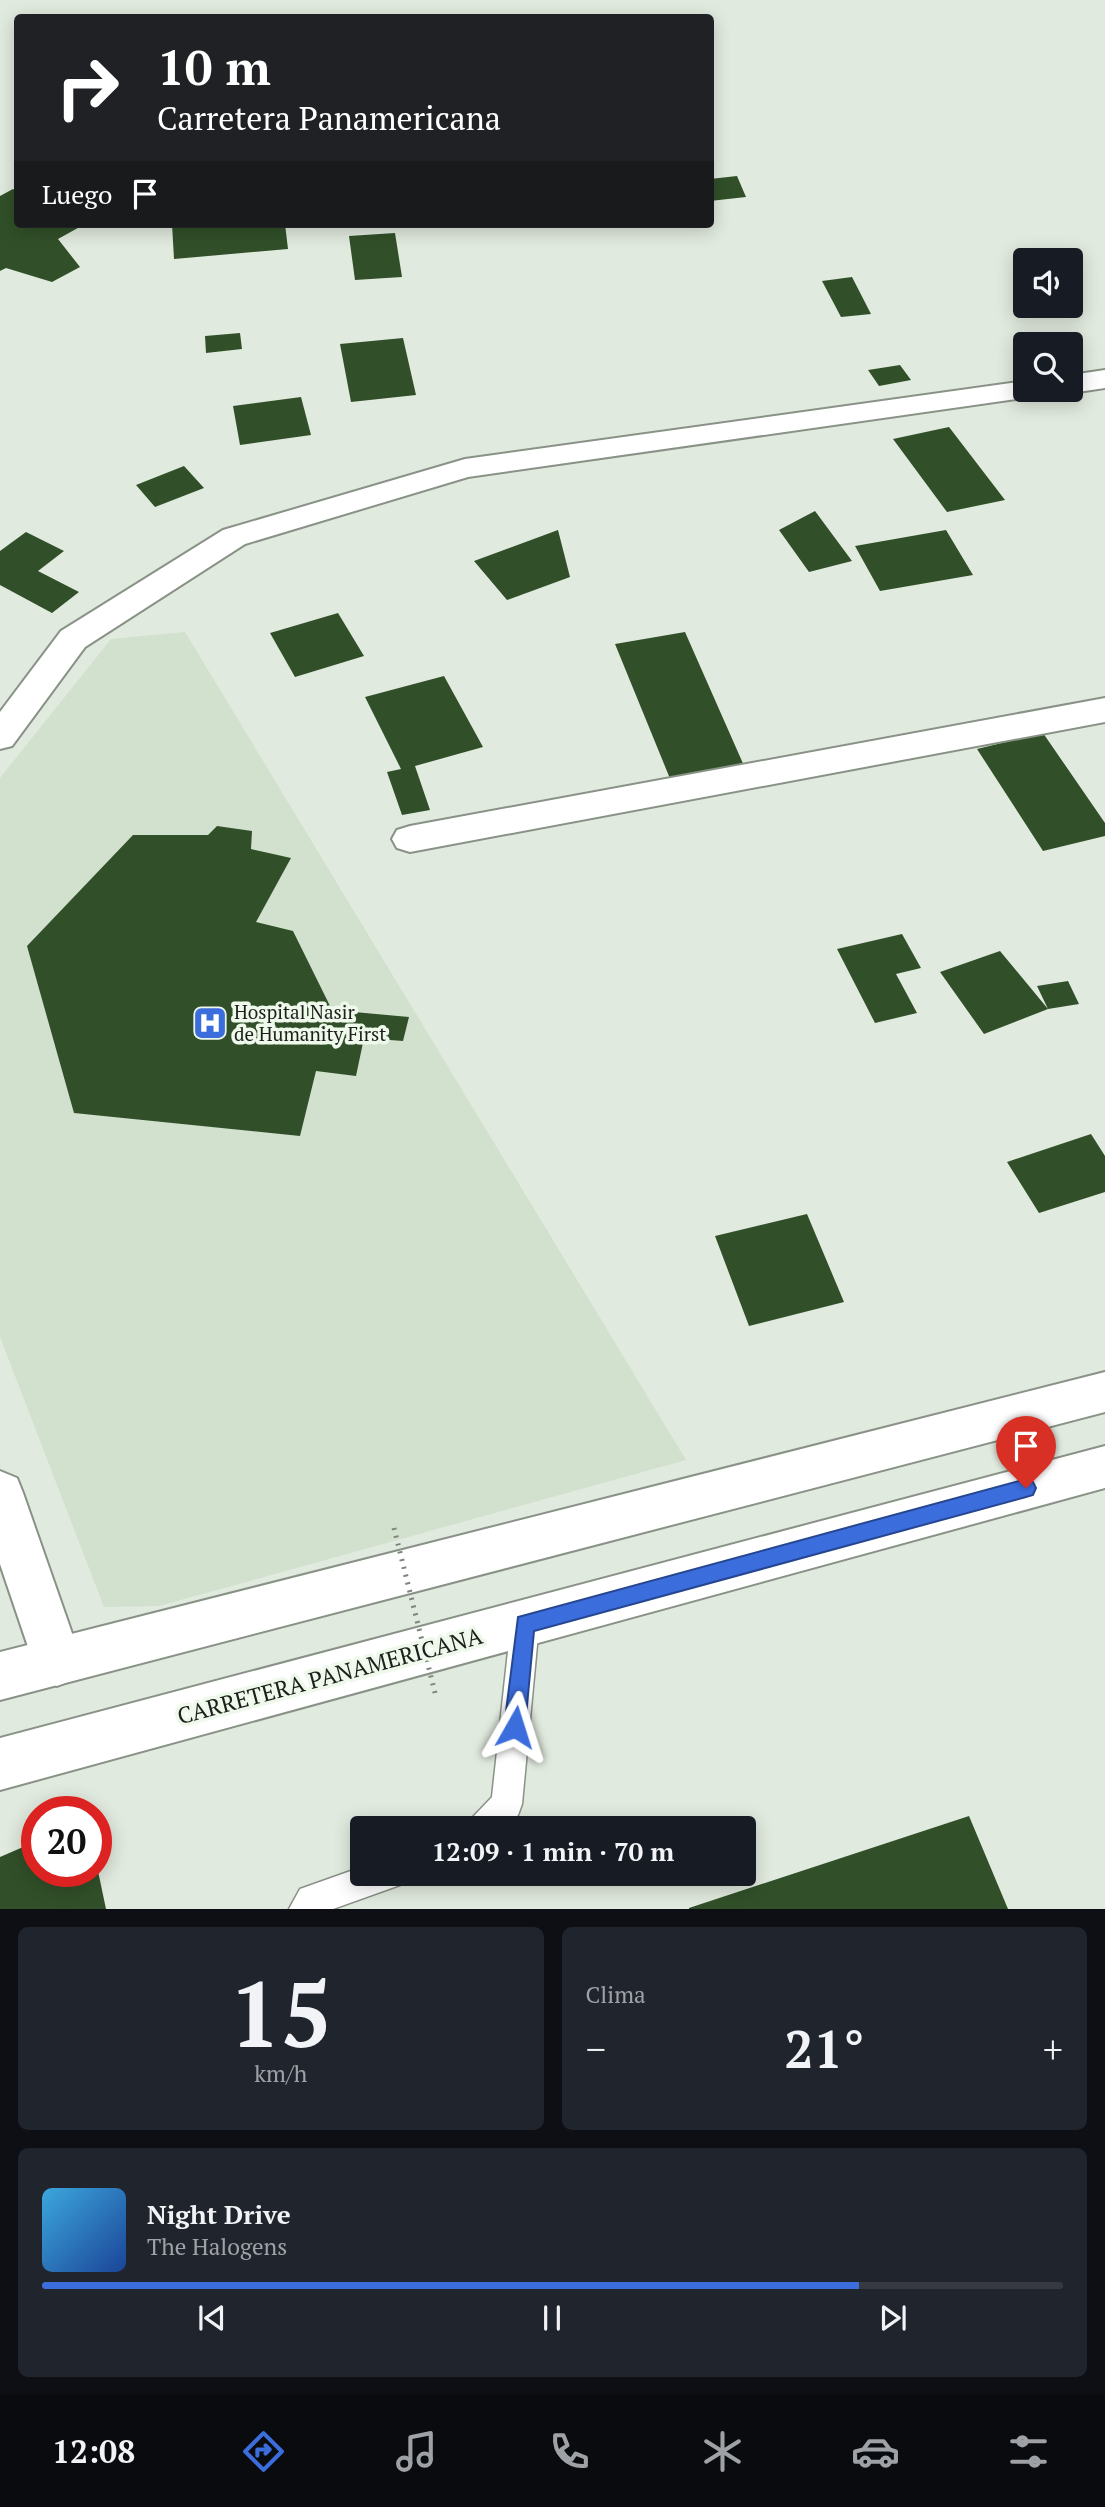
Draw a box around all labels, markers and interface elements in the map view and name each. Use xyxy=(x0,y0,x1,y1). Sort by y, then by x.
text: 10 m xyxy=(157,34,271,99)
icon: right xyxy=(42,42,133,133)
text: Carretera Panamericana xyxy=(157,97,501,139)
icon: arrive xyxy=(126,175,164,213)
text: Luego xyxy=(42,177,112,211)
map controls xyxy=(1013,248,1083,402)
button: sound xyxy=(1013,248,1083,318)
button: search xyxy=(1013,332,1083,402)
place label: Hospital Nasir de Humanity First xyxy=(234,999,386,1046)
hospital icon: Hospital Nasir de Humanity First xyxy=(191,1004,229,1042)
pin xyxy=(996,1416,1056,1488)
icon: arrive xyxy=(1007,1427,1045,1465)
street label: CARRETERA PANAMERICANA xyxy=(174,1620,486,1731)
position arrow xyxy=(478,1690,552,1764)
speed limit sign: 20 xyxy=(21,1796,112,1887)
text: 12:09 · 1 min · 70 m xyxy=(432,1834,674,1868)
text: 15 xyxy=(229,1952,332,2073)
text: Clima xyxy=(586,1979,646,2010)
text: 21° xyxy=(784,2014,864,2083)
text: − xyxy=(586,2024,606,2074)
text: + xyxy=(1043,2024,1063,2074)
text: km/h xyxy=(254,2058,307,2089)
text: Night Drive xyxy=(147,2197,291,2231)
text: The Halogens xyxy=(147,2231,287,2262)
icon: previous xyxy=(193,2299,231,2337)
icon: pause xyxy=(533,2299,571,2337)
icon: next xyxy=(874,2299,912,2337)
icon: directions xyxy=(239,2427,288,2476)
icon: music xyxy=(392,2427,441,2476)
icon: phone xyxy=(545,2427,594,2476)
icon: climate xyxy=(698,2427,747,2476)
icon: car xyxy=(851,2427,900,2476)
icon: filters xyxy=(1004,2427,1053,2476)
text: 12:08 xyxy=(52,2430,135,2472)

